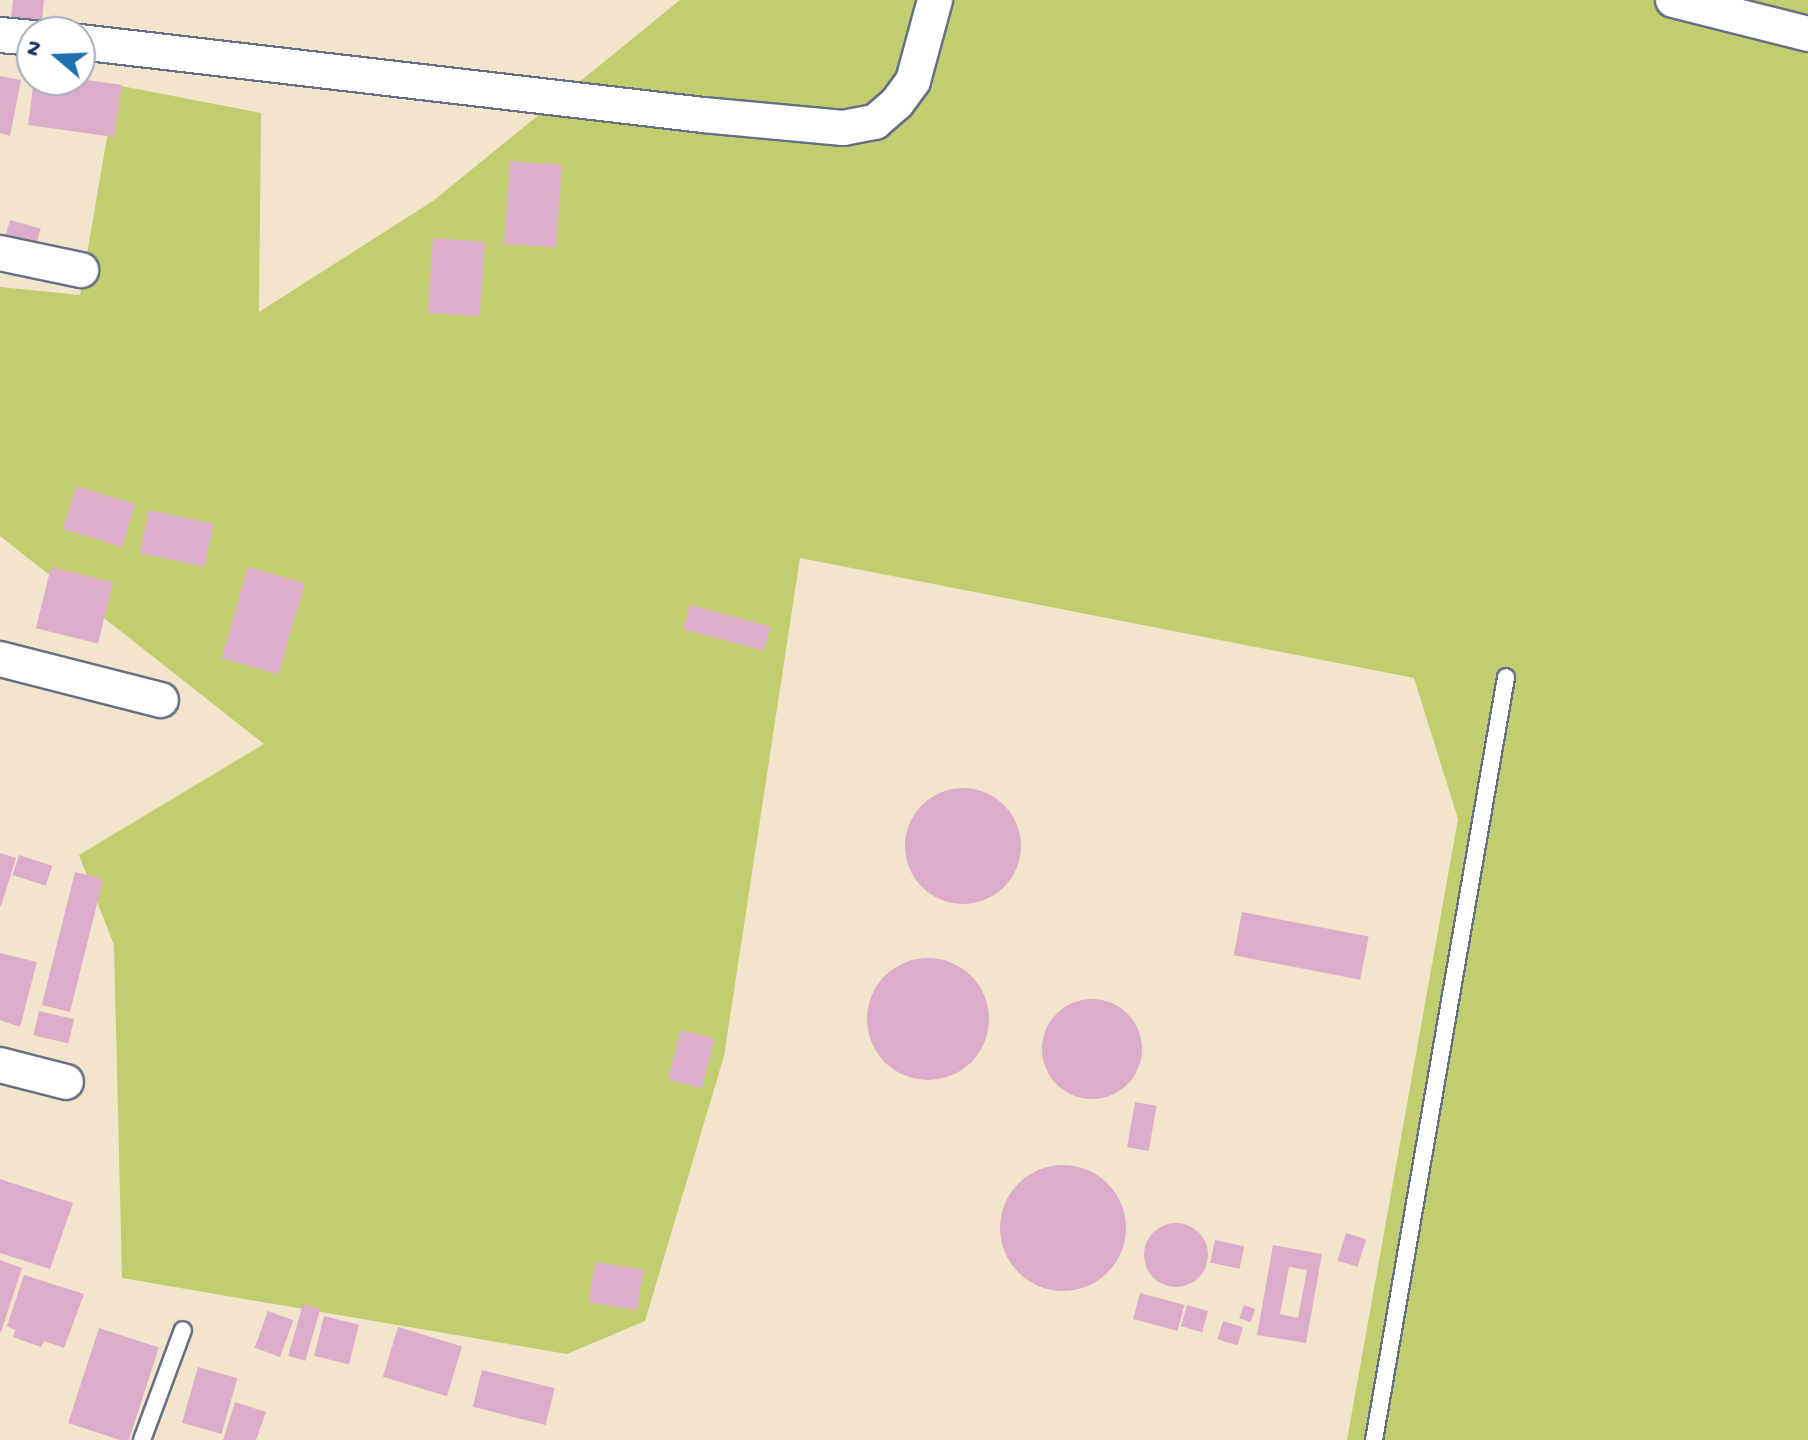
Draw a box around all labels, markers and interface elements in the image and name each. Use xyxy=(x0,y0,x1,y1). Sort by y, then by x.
north arrow xyxy=(16,16,96,96)
text: N xyxy=(21,38,50,60)

